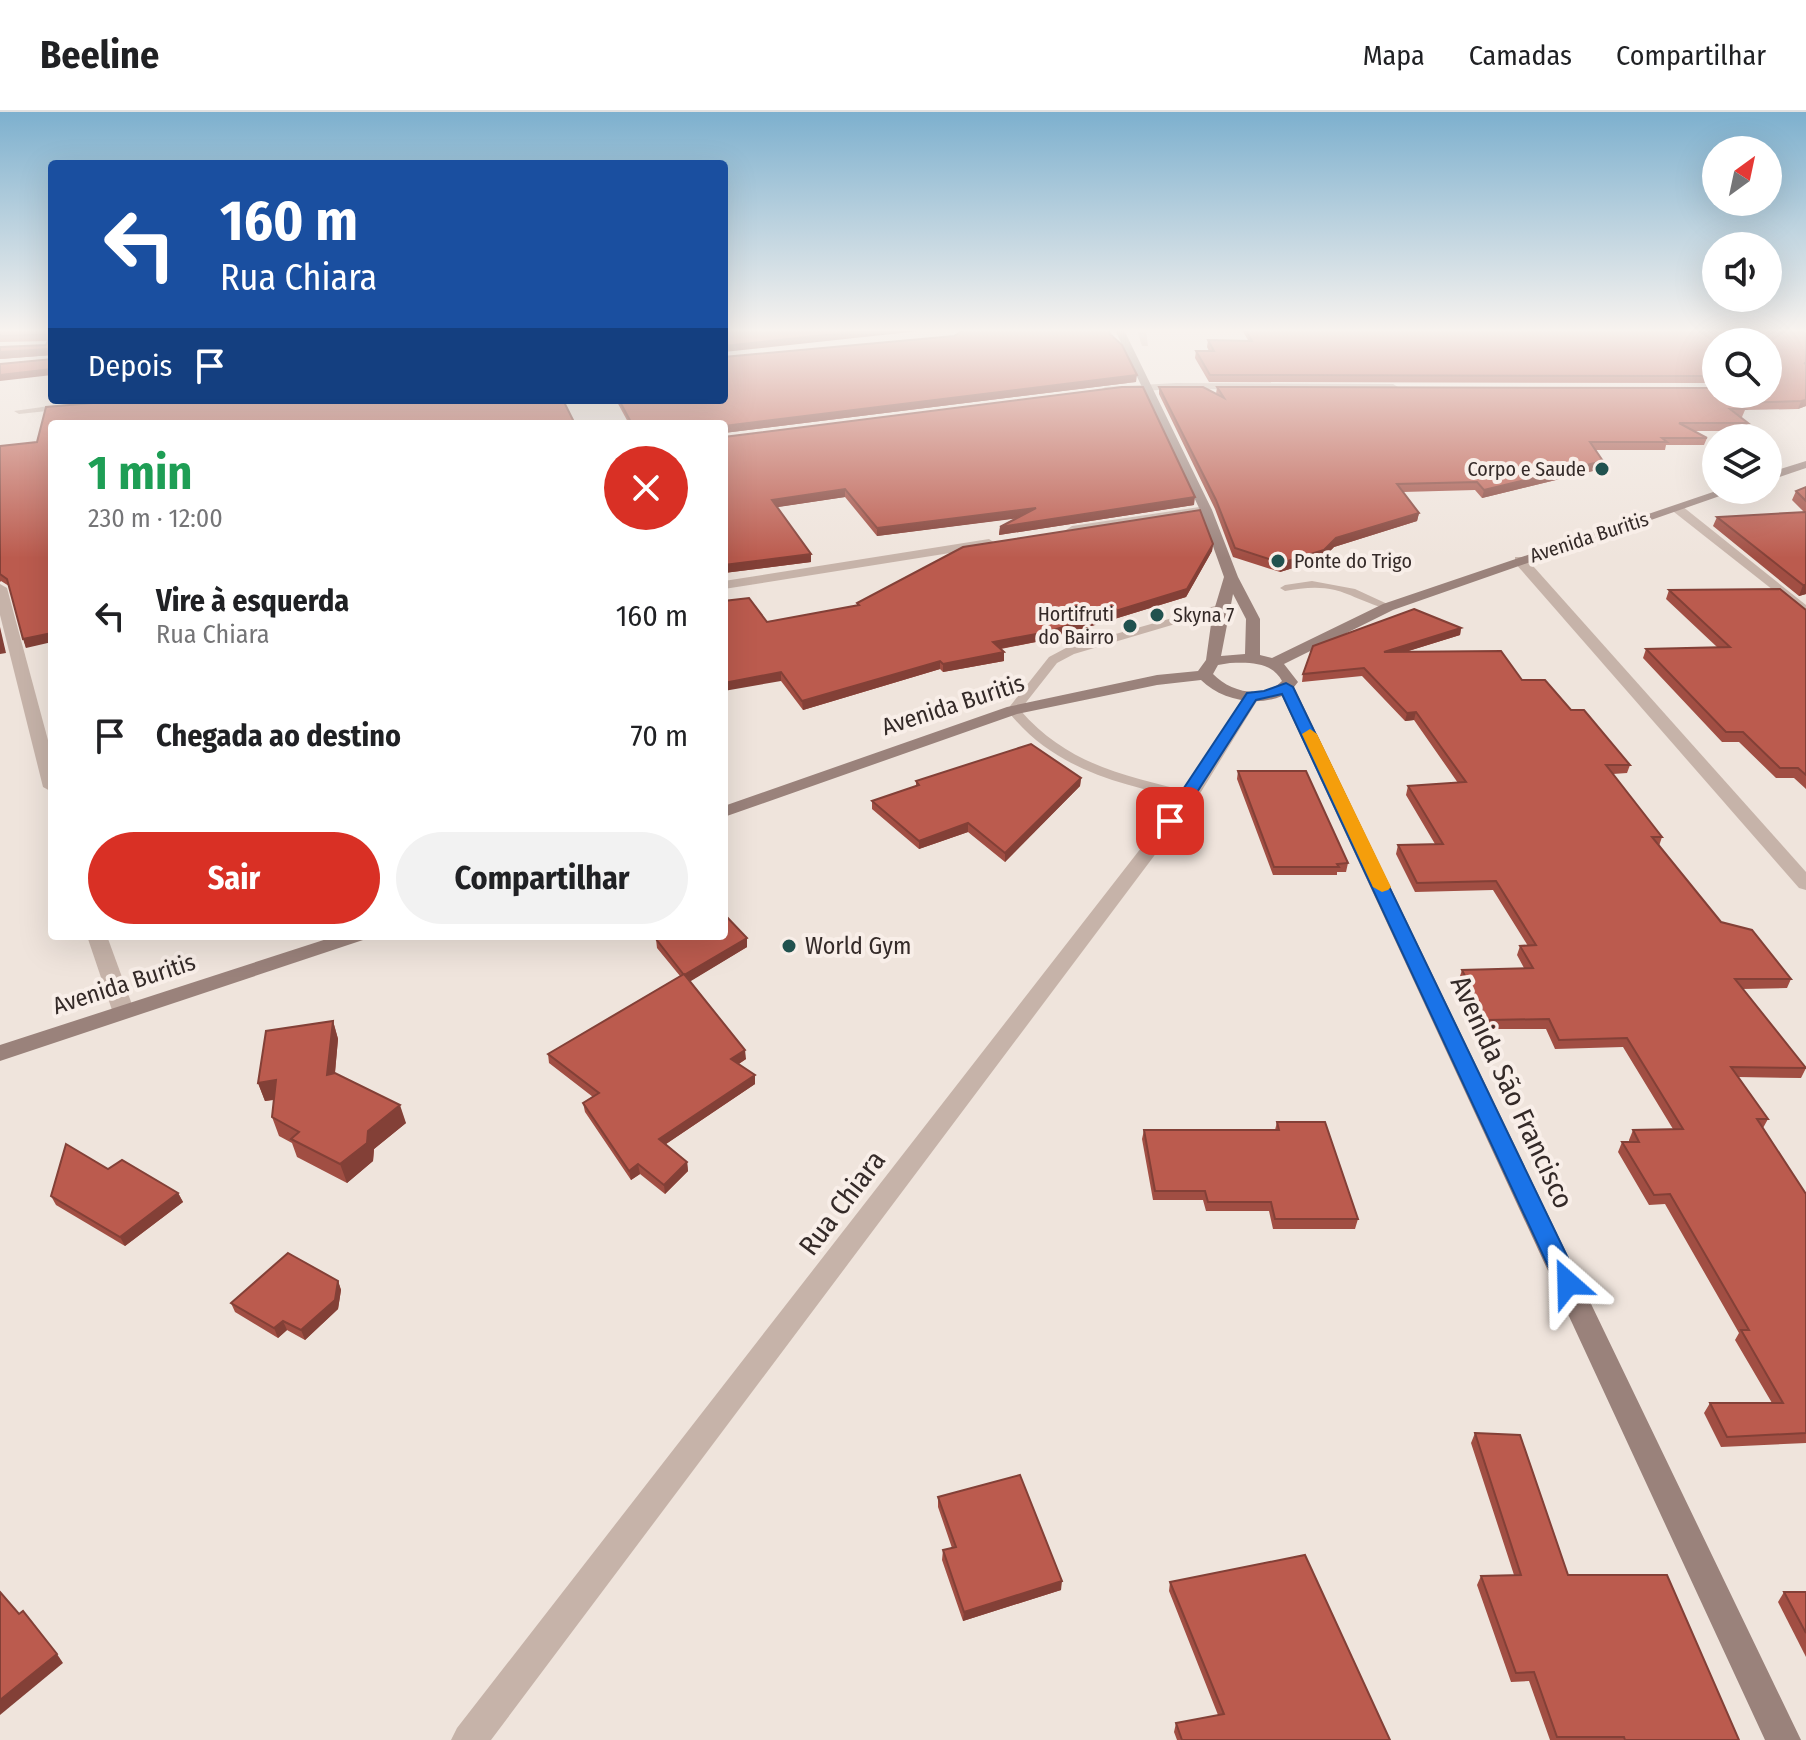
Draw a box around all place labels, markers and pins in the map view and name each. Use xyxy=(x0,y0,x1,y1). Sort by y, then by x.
place label: Corpo e Saude xyxy=(1468,457,1586,481)
marker: Corpo e Saude xyxy=(1593,460,1611,478)
place label: Ponte do Trigo xyxy=(1294,549,1412,573)
marker: Ponte do Trigo xyxy=(1269,552,1287,570)
place label: Hortifruti do Bairro xyxy=(1038,602,1114,649)
place label: Skyna 7 xyxy=(1173,603,1234,627)
marker: Skyna 7 xyxy=(1148,606,1166,624)
marker: Hortifruti do Bairro xyxy=(1121,617,1139,635)
pin xyxy=(1136,787,1204,855)
place label: World Gym xyxy=(805,932,911,960)
marker: World Gym xyxy=(780,937,798,955)

